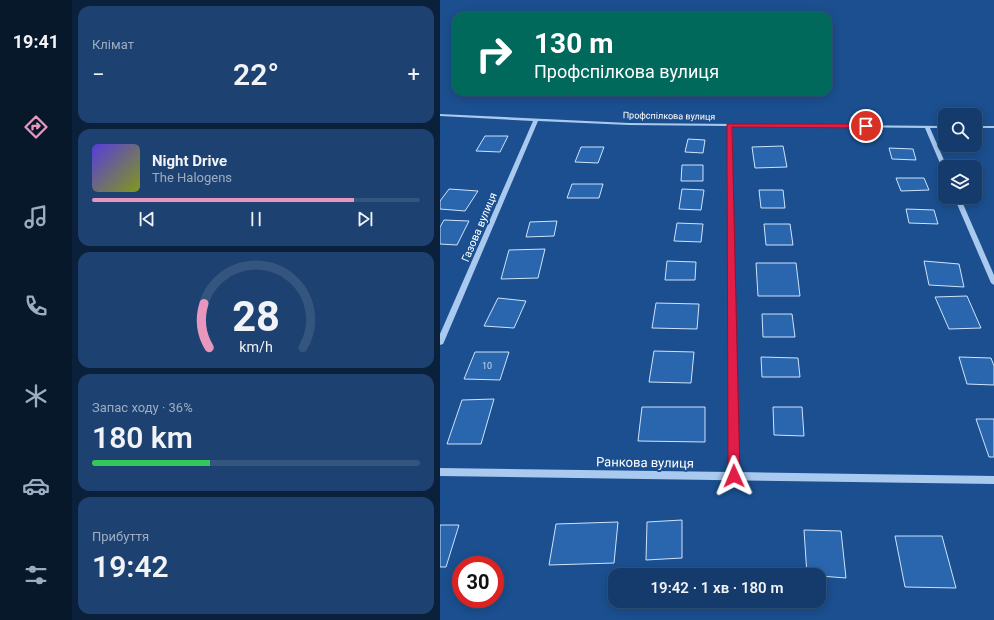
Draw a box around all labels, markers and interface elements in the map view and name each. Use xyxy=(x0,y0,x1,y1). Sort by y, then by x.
text: 130 m xyxy=(534,27,613,60)
icon: right xyxy=(468,28,520,80)
text: 19:41 xyxy=(13,31,59,52)
text: Клімат xyxy=(92,37,134,52)
text: 22° xyxy=(233,57,279,92)
text: Профспілкова вулиця xyxy=(534,61,719,82)
text: − xyxy=(92,62,105,87)
text: + xyxy=(408,62,420,87)
map controls xyxy=(938,108,982,204)
button: search xyxy=(938,108,982,152)
pin xyxy=(849,109,883,143)
street label: Профспілкова вулиця xyxy=(623,110,715,122)
icon: directions xyxy=(22,113,50,141)
icon: arrive xyxy=(855,115,877,137)
text: Night Drive xyxy=(152,152,227,170)
button: layers xyxy=(938,160,982,204)
text: The Halogens xyxy=(152,170,232,185)
street label: Газова вулиця xyxy=(459,190,500,264)
icon: music xyxy=(22,203,50,231)
icon: previous xyxy=(136,208,158,230)
icon: pause xyxy=(245,208,267,230)
icon: next xyxy=(354,208,376,230)
icon: phone xyxy=(22,292,50,320)
text: 28 xyxy=(232,292,280,341)
text: km/h xyxy=(239,339,273,355)
house number: 10 xyxy=(482,361,492,371)
icon: climate xyxy=(22,382,50,410)
text: Запас ходу · 36% xyxy=(92,400,193,415)
text: 180 km xyxy=(92,420,193,455)
street label: Ранкова вулиця xyxy=(596,454,694,471)
position arrow xyxy=(713,455,755,497)
icon: car xyxy=(22,472,50,500)
text: Прибуття xyxy=(92,529,149,544)
text: 19:42 xyxy=(92,549,169,584)
speed limit sign: 30 xyxy=(452,556,504,608)
icon: filters xyxy=(22,561,50,589)
text: 19:42 · 1 хв · 180 m xyxy=(651,579,783,597)

